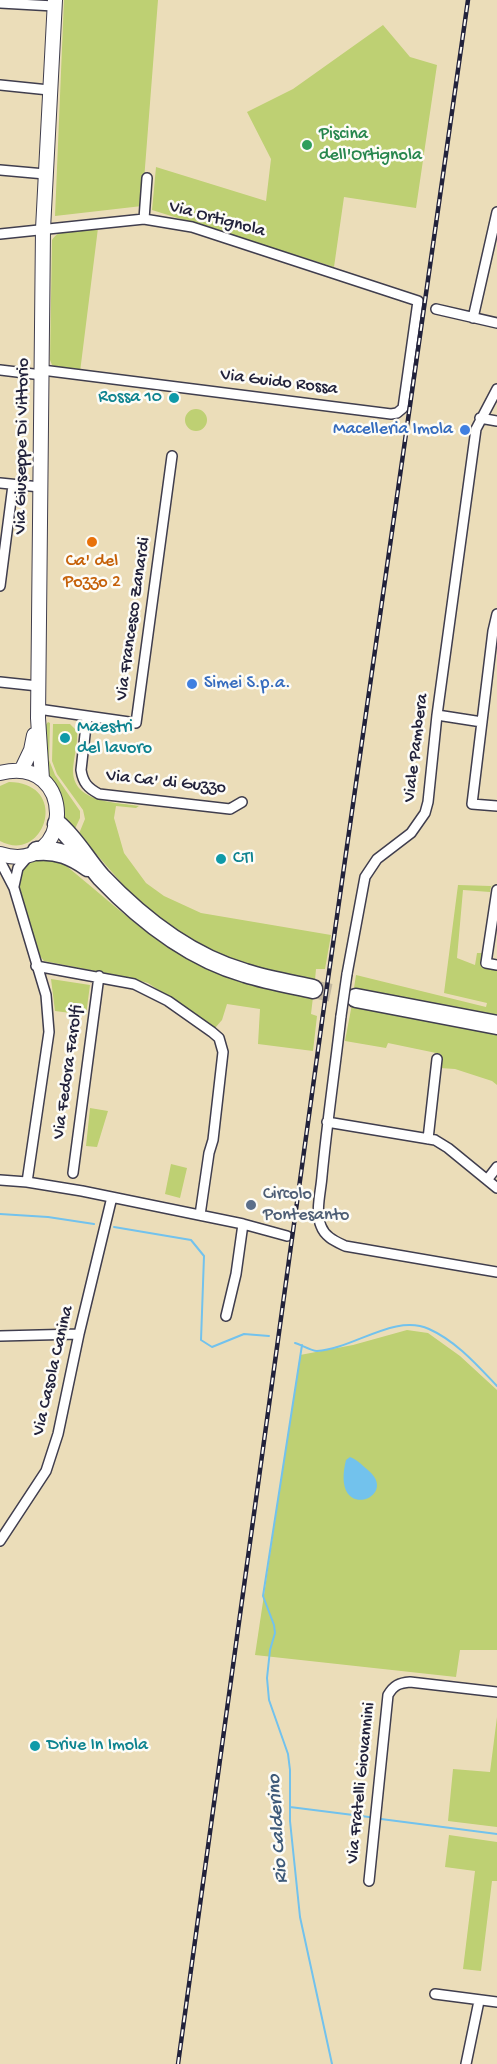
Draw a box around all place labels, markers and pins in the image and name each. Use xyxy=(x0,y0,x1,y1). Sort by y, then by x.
place label: Piscina dell'Ortignola xyxy=(319,124,422,166)
marker: Piscina dell'Ortignola xyxy=(300,138,314,152)
place label: Rossa 10 xyxy=(98,387,162,409)
marker: Rossa 10 xyxy=(167,391,181,405)
place label: Macelleria Imola xyxy=(333,419,453,441)
marker: Macelleria Imola xyxy=(458,423,472,437)
marker: Ca' del Pozzo 2 xyxy=(85,535,99,549)
place label: Ca' del Pozzo 2 xyxy=(63,551,121,594)
place label: Simei S.p.a. xyxy=(204,673,291,695)
marker: Simei S.p.a. xyxy=(185,677,199,691)
place label: Maestri del lavoro xyxy=(77,717,152,760)
marker: Maestri del lavoro xyxy=(58,731,72,745)
place label: CTI xyxy=(233,848,254,870)
marker: CTI xyxy=(214,852,228,866)
place label: Circolo Pontesanto xyxy=(263,1184,349,1226)
marker: Circolo Pontesanto xyxy=(244,1198,258,1212)
place label: Drive In Imola xyxy=(47,1735,148,1757)
marker: Drive In Imola xyxy=(28,1739,42,1753)

